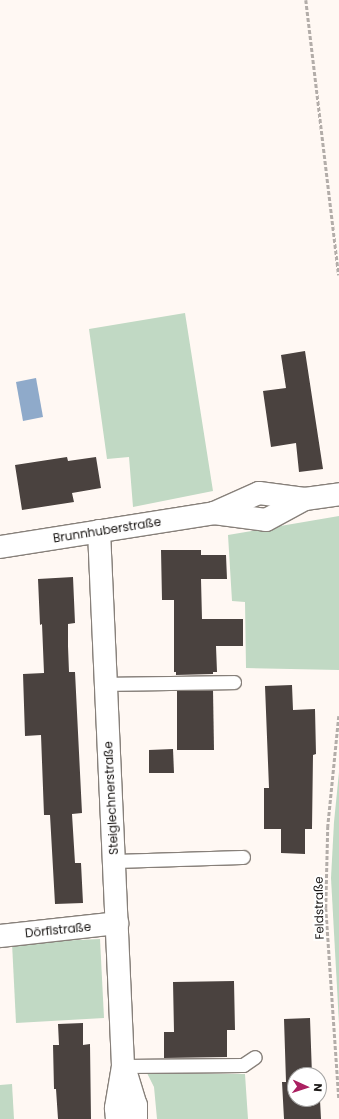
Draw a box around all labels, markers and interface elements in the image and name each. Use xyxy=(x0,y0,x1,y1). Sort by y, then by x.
street label: Brunnhuberstraße xyxy=(52,514,162,546)
street label: Steiglechnerstraße xyxy=(101,741,121,855)
street label: Feldstraße xyxy=(311,876,327,940)
street label: Dörflstraße xyxy=(24,919,92,941)
north arrow xyxy=(287,1067,327,1107)
text: N xyxy=(310,1083,326,1092)

